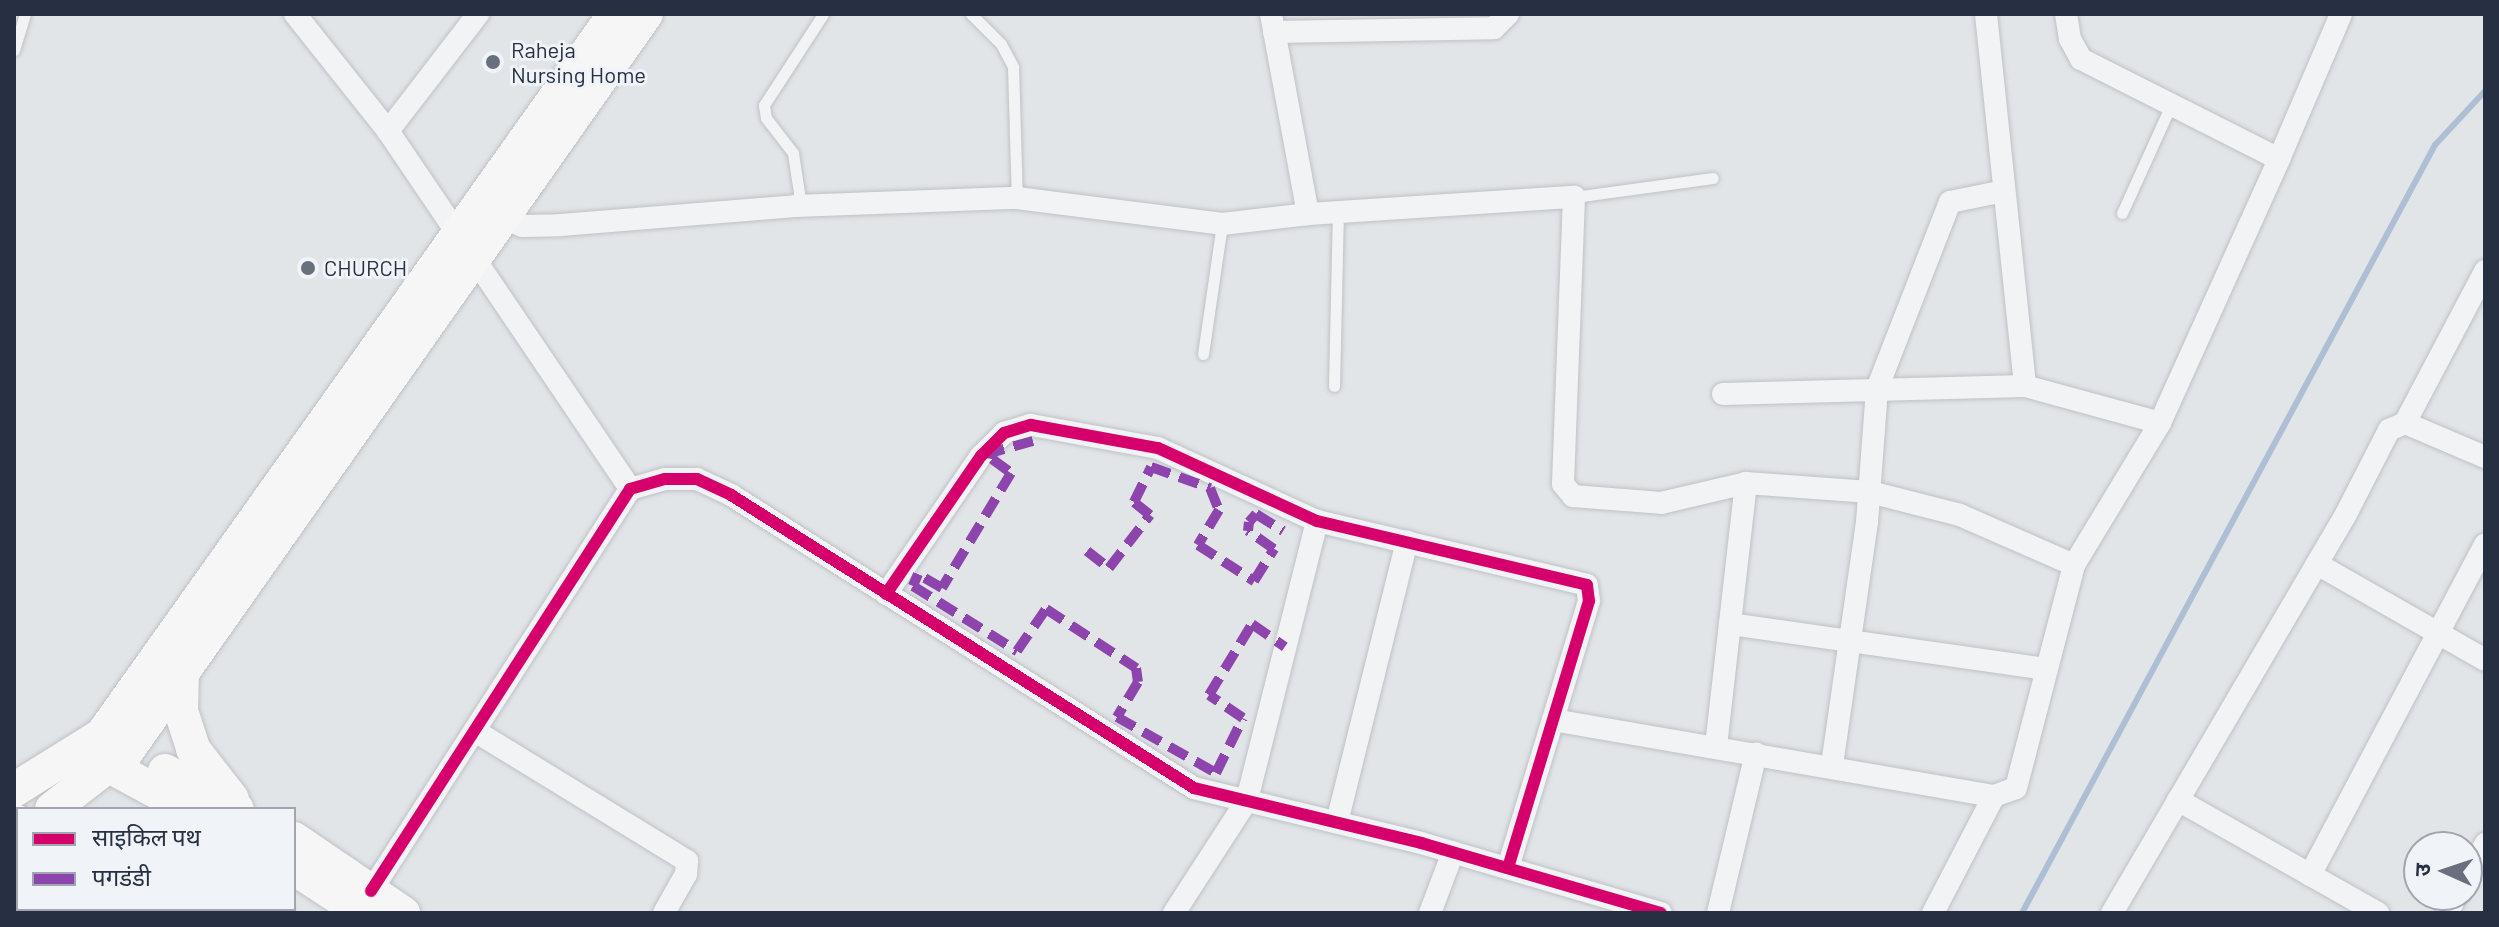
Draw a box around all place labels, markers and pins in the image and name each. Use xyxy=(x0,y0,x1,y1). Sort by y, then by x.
place label: Raheja Nursing Home xyxy=(511,36,646,88)
marker: Raheja Nursing Home xyxy=(482,51,504,73)
place label: CHURCH xyxy=(324,255,407,281)
marker: CHURCH xyxy=(299,259,317,277)

